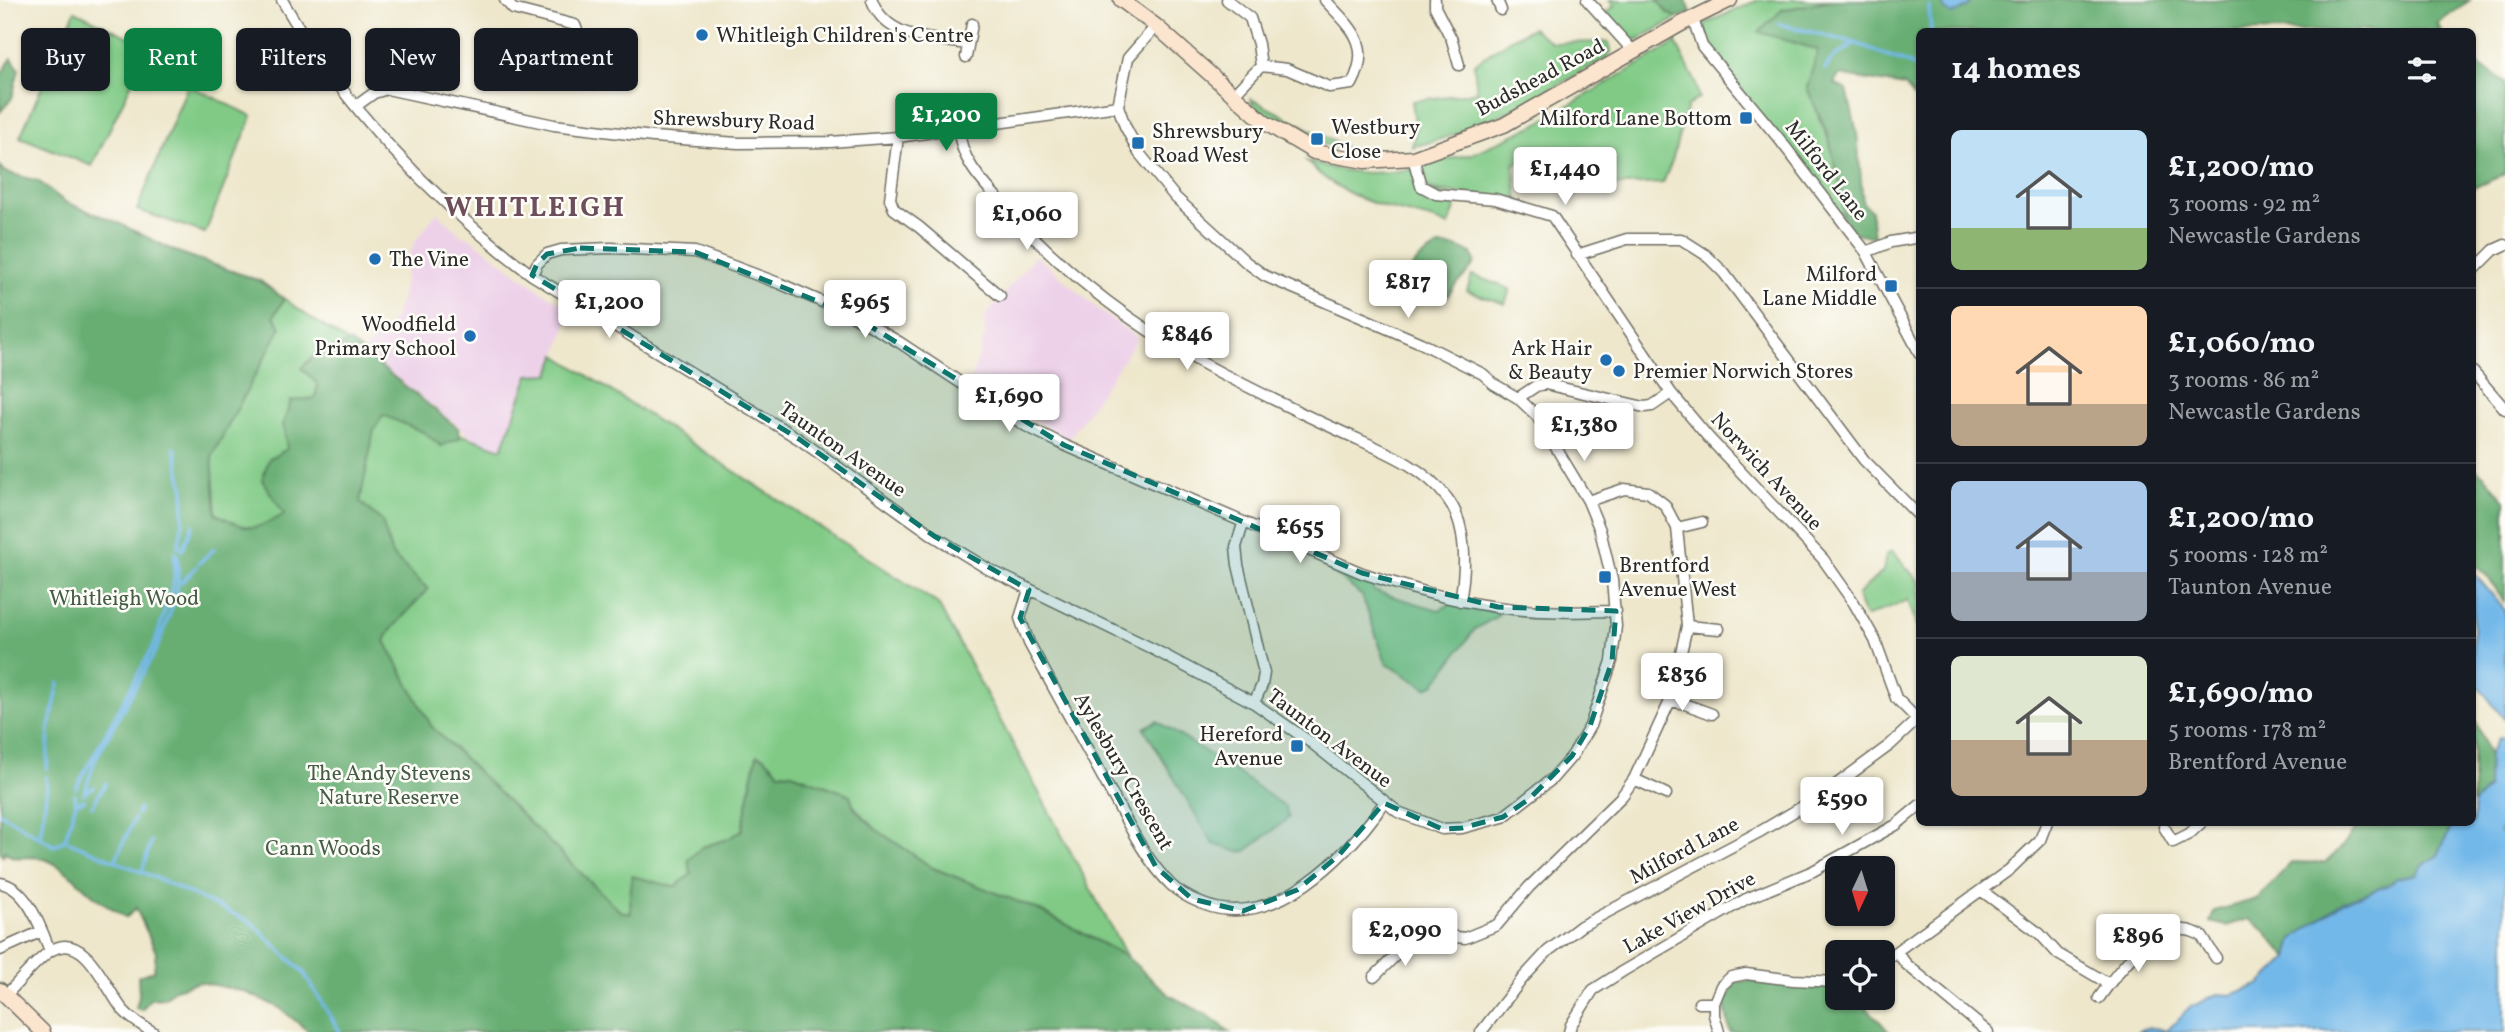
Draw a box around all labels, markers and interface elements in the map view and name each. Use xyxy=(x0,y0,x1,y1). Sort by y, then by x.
place label: Whitleigh Children's Centre xyxy=(716,22,974,51)
marker: Whitleigh Children's Centre xyxy=(694,27,710,43)
chip: Buy xyxy=(21,28,110,91)
chip: Rent xyxy=(124,28,222,91)
chip: Filters xyxy=(236,28,351,91)
chip: New xyxy=(365,28,460,91)
chip: Apartment xyxy=(474,28,638,91)
street label: Budshead Road xyxy=(1471,32,1610,124)
text: 14 homes xyxy=(1951,49,2081,91)
icon: filters xyxy=(2403,51,2441,89)
pin: £1,200 xyxy=(889,94,1003,153)
text: £1,200 xyxy=(911,100,981,132)
street label: Shrewsbury Road xyxy=(652,104,816,139)
place label: Milford Lane Bottom xyxy=(1539,105,1732,134)
marker: Milford Lane Bottom xyxy=(1738,110,1754,126)
place label: Westbury Close xyxy=(1331,114,1421,167)
street label: Milford Lane xyxy=(1777,115,1874,227)
place label: Shrewsbury Road West xyxy=(1152,118,1264,171)
marker: Westbury Close xyxy=(1309,131,1325,147)
marker: Shrewsbury Road West xyxy=(1130,135,1146,151)
text: £1,200/mo xyxy=(2168,147,2314,189)
pin: £1,440 xyxy=(1508,148,1622,207)
text: £1,440 xyxy=(1530,154,1600,186)
icon: home xyxy=(2007,158,2091,242)
district label: WHITLEIGH xyxy=(444,189,626,228)
text: 3 rooms · 92 m² xyxy=(2168,189,2320,221)
pin: £1,060 xyxy=(970,192,1084,252)
text: £1,060 xyxy=(992,199,1062,231)
text: Newcastle Gardens xyxy=(2168,221,2361,253)
place label: The Vine xyxy=(389,246,469,275)
marker: The Vine xyxy=(367,251,383,267)
pin: £817 xyxy=(1367,260,1449,320)
place label: Milford Lane Middle xyxy=(1762,261,1877,314)
text: £817 xyxy=(1385,267,1431,299)
marker: Milford Lane Middle xyxy=(1883,278,1899,294)
pin: £1,200 xyxy=(552,280,666,340)
pin: £965 xyxy=(824,280,906,340)
text: £1,200 xyxy=(574,287,644,319)
text: £965 xyxy=(840,287,890,319)
place label: Woodfield Primary School xyxy=(315,311,456,364)
pin: £846 xyxy=(1146,312,1228,372)
text: £846 xyxy=(1161,319,1213,351)
text: £1,060/mo xyxy=(2168,323,2315,365)
marker: Woodfield Primary School xyxy=(462,328,478,344)
icon: home xyxy=(2007,334,2091,418)
place label: Ark Hair & Beauty xyxy=(1508,335,1593,388)
marker: Ark Hair & Beauty xyxy=(1598,352,1614,368)
place label: Premier Norwich Stores xyxy=(1633,358,1853,387)
marker: Premier Norwich Stores xyxy=(1611,363,1627,379)
text: 3 rooms · 86 m² xyxy=(2168,365,2319,397)
pin: £1,690 xyxy=(952,374,1066,434)
text: £1,690 xyxy=(975,381,1043,413)
street label: Taunton Avenue xyxy=(773,395,912,505)
text: Newcastle Gardens xyxy=(2168,397,2361,429)
pin: £1,380 xyxy=(1527,404,1641,463)
street label: Norwich Avenue xyxy=(1703,406,1829,538)
text: £1,380 xyxy=(1550,410,1618,442)
text: £1,200/mo xyxy=(2168,498,2314,540)
pin: £655 xyxy=(1259,505,1341,565)
icon: home xyxy=(2007,509,2091,593)
text: £655 xyxy=(1276,512,1324,544)
text: 5 rooms · 128 m² xyxy=(2168,540,2328,572)
place label: Brentford Avenue West xyxy=(1619,552,1737,605)
marker: Brentford Avenue West xyxy=(1597,569,1613,585)
text: Taunton Avenue xyxy=(2168,572,2332,604)
park label: Whitleigh Wood xyxy=(49,585,199,614)
pin: £836 xyxy=(1641,654,1723,713)
text: £836 xyxy=(1657,660,1707,692)
text: £1,690/mo xyxy=(2168,673,2313,715)
street label: Taunton Avenue xyxy=(1261,683,1398,796)
icon: home xyxy=(2007,684,2091,768)
street label: Aylesbury Crescent xyxy=(1066,687,1180,856)
text: 5 rooms · 178 m² xyxy=(2168,715,2326,747)
place label: Hereford Avenue xyxy=(1199,721,1283,774)
marker: Hereford Avenue xyxy=(1289,738,1305,754)
text: Brentford Avenue xyxy=(2168,747,2347,779)
park label: The Andy Stevens Nature Reserve xyxy=(307,760,471,813)
pin: £590 xyxy=(1801,778,1883,837)
text: £590 xyxy=(1816,784,1868,816)
street label: Milford Lane xyxy=(1625,810,1745,892)
park label: Cann Woods xyxy=(265,835,381,864)
north arrow xyxy=(1825,856,1895,926)
map controls xyxy=(1825,856,1895,1010)
street label: Lake View Drive xyxy=(1618,865,1761,962)
pin: £2,090 xyxy=(1348,908,1462,968)
pin: £896 xyxy=(2097,914,2179,974)
text: £2,090 xyxy=(1368,915,1442,947)
text: £896 xyxy=(2112,921,2164,953)
button: locate xyxy=(1825,940,1895,1010)

